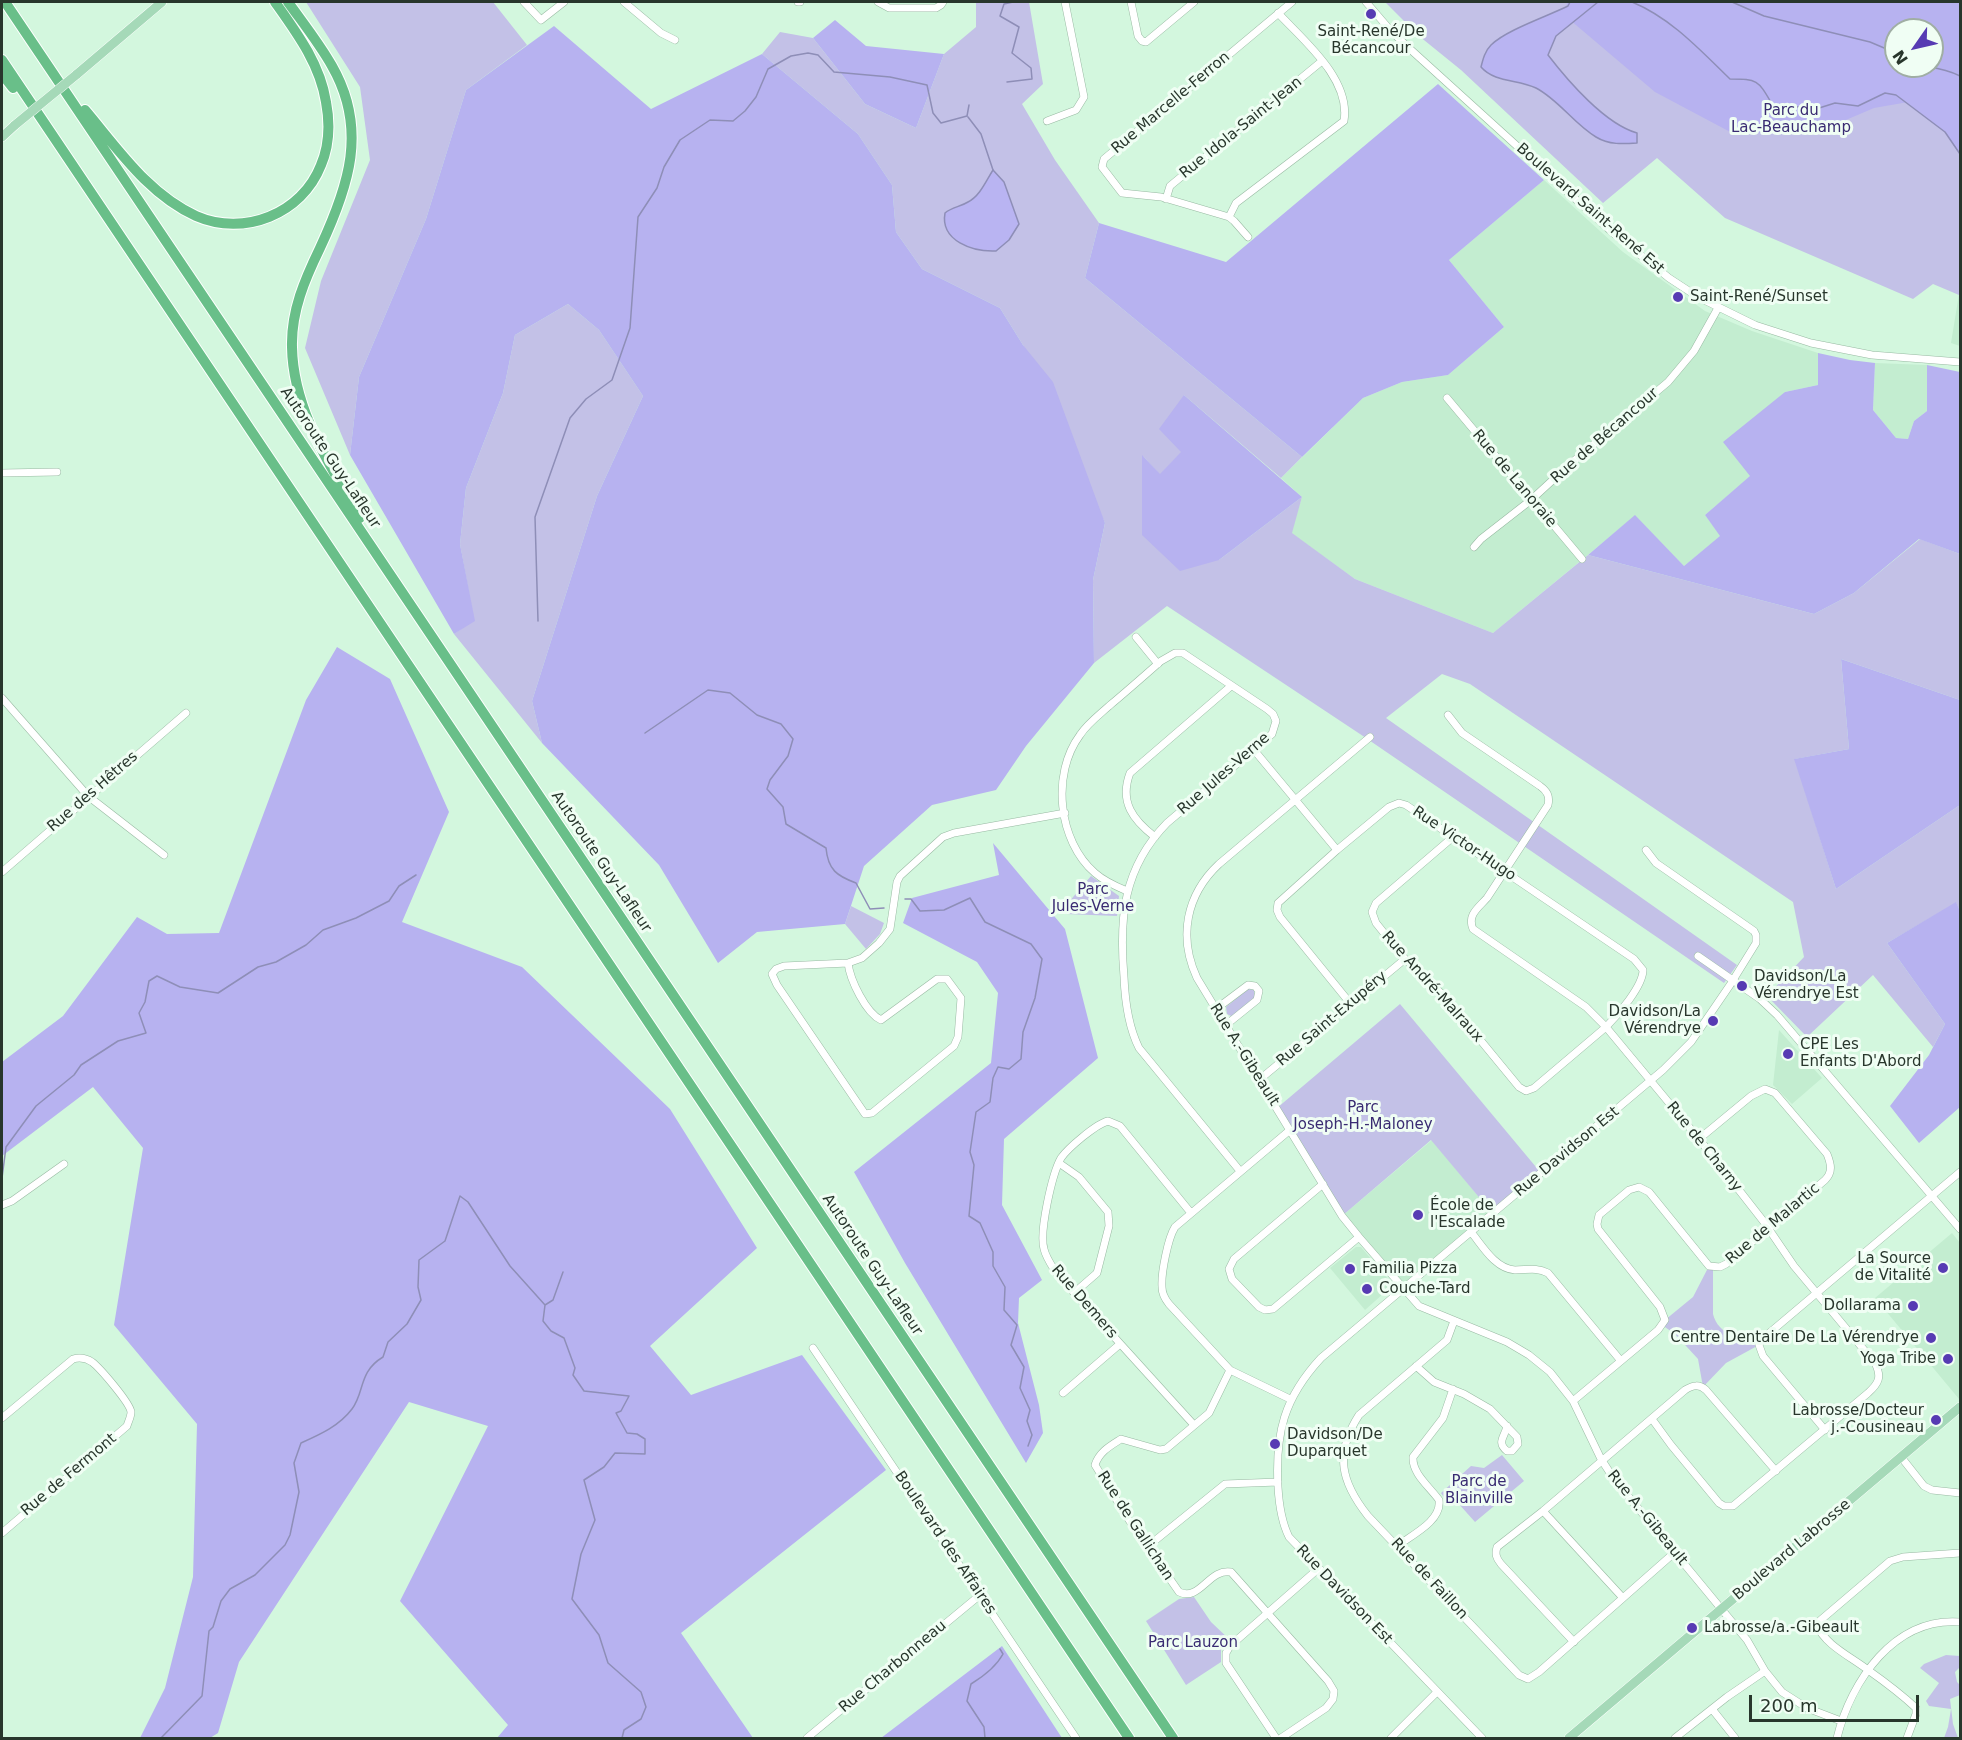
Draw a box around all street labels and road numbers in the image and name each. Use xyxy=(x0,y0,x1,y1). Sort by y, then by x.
street label: Rue Marcelle-Ferron xyxy=(1108,48,1234,158)
street label: Rue Idola-Saint-Jean xyxy=(1176,73,1306,183)
street label: Boulevard Saint-René Est xyxy=(1512,140,1668,278)
street label: Autoroute Guy-Lafleur xyxy=(276,384,384,532)
street label: Rue de Bécancour xyxy=(1548,384,1662,488)
street label: Rue de Lanoraie xyxy=(1468,427,1560,531)
street label: Rue Jules-Verne xyxy=(1174,729,1274,819)
street label: Rue des Hêtres xyxy=(44,748,142,836)
street label: Autoroute Guy-Lafleur xyxy=(547,788,655,936)
street label: Rue Victor-Hugo xyxy=(1409,803,1519,885)
street label: Rue André-Malraux xyxy=(1377,928,1487,1046)
street label: Rue Saint-Exupéry xyxy=(1273,968,1391,1070)
street label: Rue A.-Gibeault xyxy=(1205,1001,1283,1109)
street label: Rue de Charny xyxy=(1662,1099,1746,1195)
street label: Rue Davidson Est xyxy=(1511,1103,1623,1201)
street label: Rue de Malartic xyxy=(1723,1180,1823,1268)
street label: Autoroute Guy-Lafleur xyxy=(818,1191,926,1339)
street label: Rue Demers xyxy=(1047,1261,1121,1343)
street label: Rue de Fermont xyxy=(18,1430,120,1520)
street label: Rue A.-Gibeault xyxy=(1603,1467,1691,1569)
street label: Boulevard des Affaires xyxy=(890,1468,1000,1618)
street label: Rue de Gallichan xyxy=(1093,1468,1177,1584)
street label: Boulevard Labrosse xyxy=(1730,1496,1854,1604)
street label: Rue de Faillon xyxy=(1387,1535,1471,1623)
street label: Rue Davidson Est xyxy=(1292,1542,1396,1648)
street label: Rue Charbonneau xyxy=(836,1617,950,1717)

